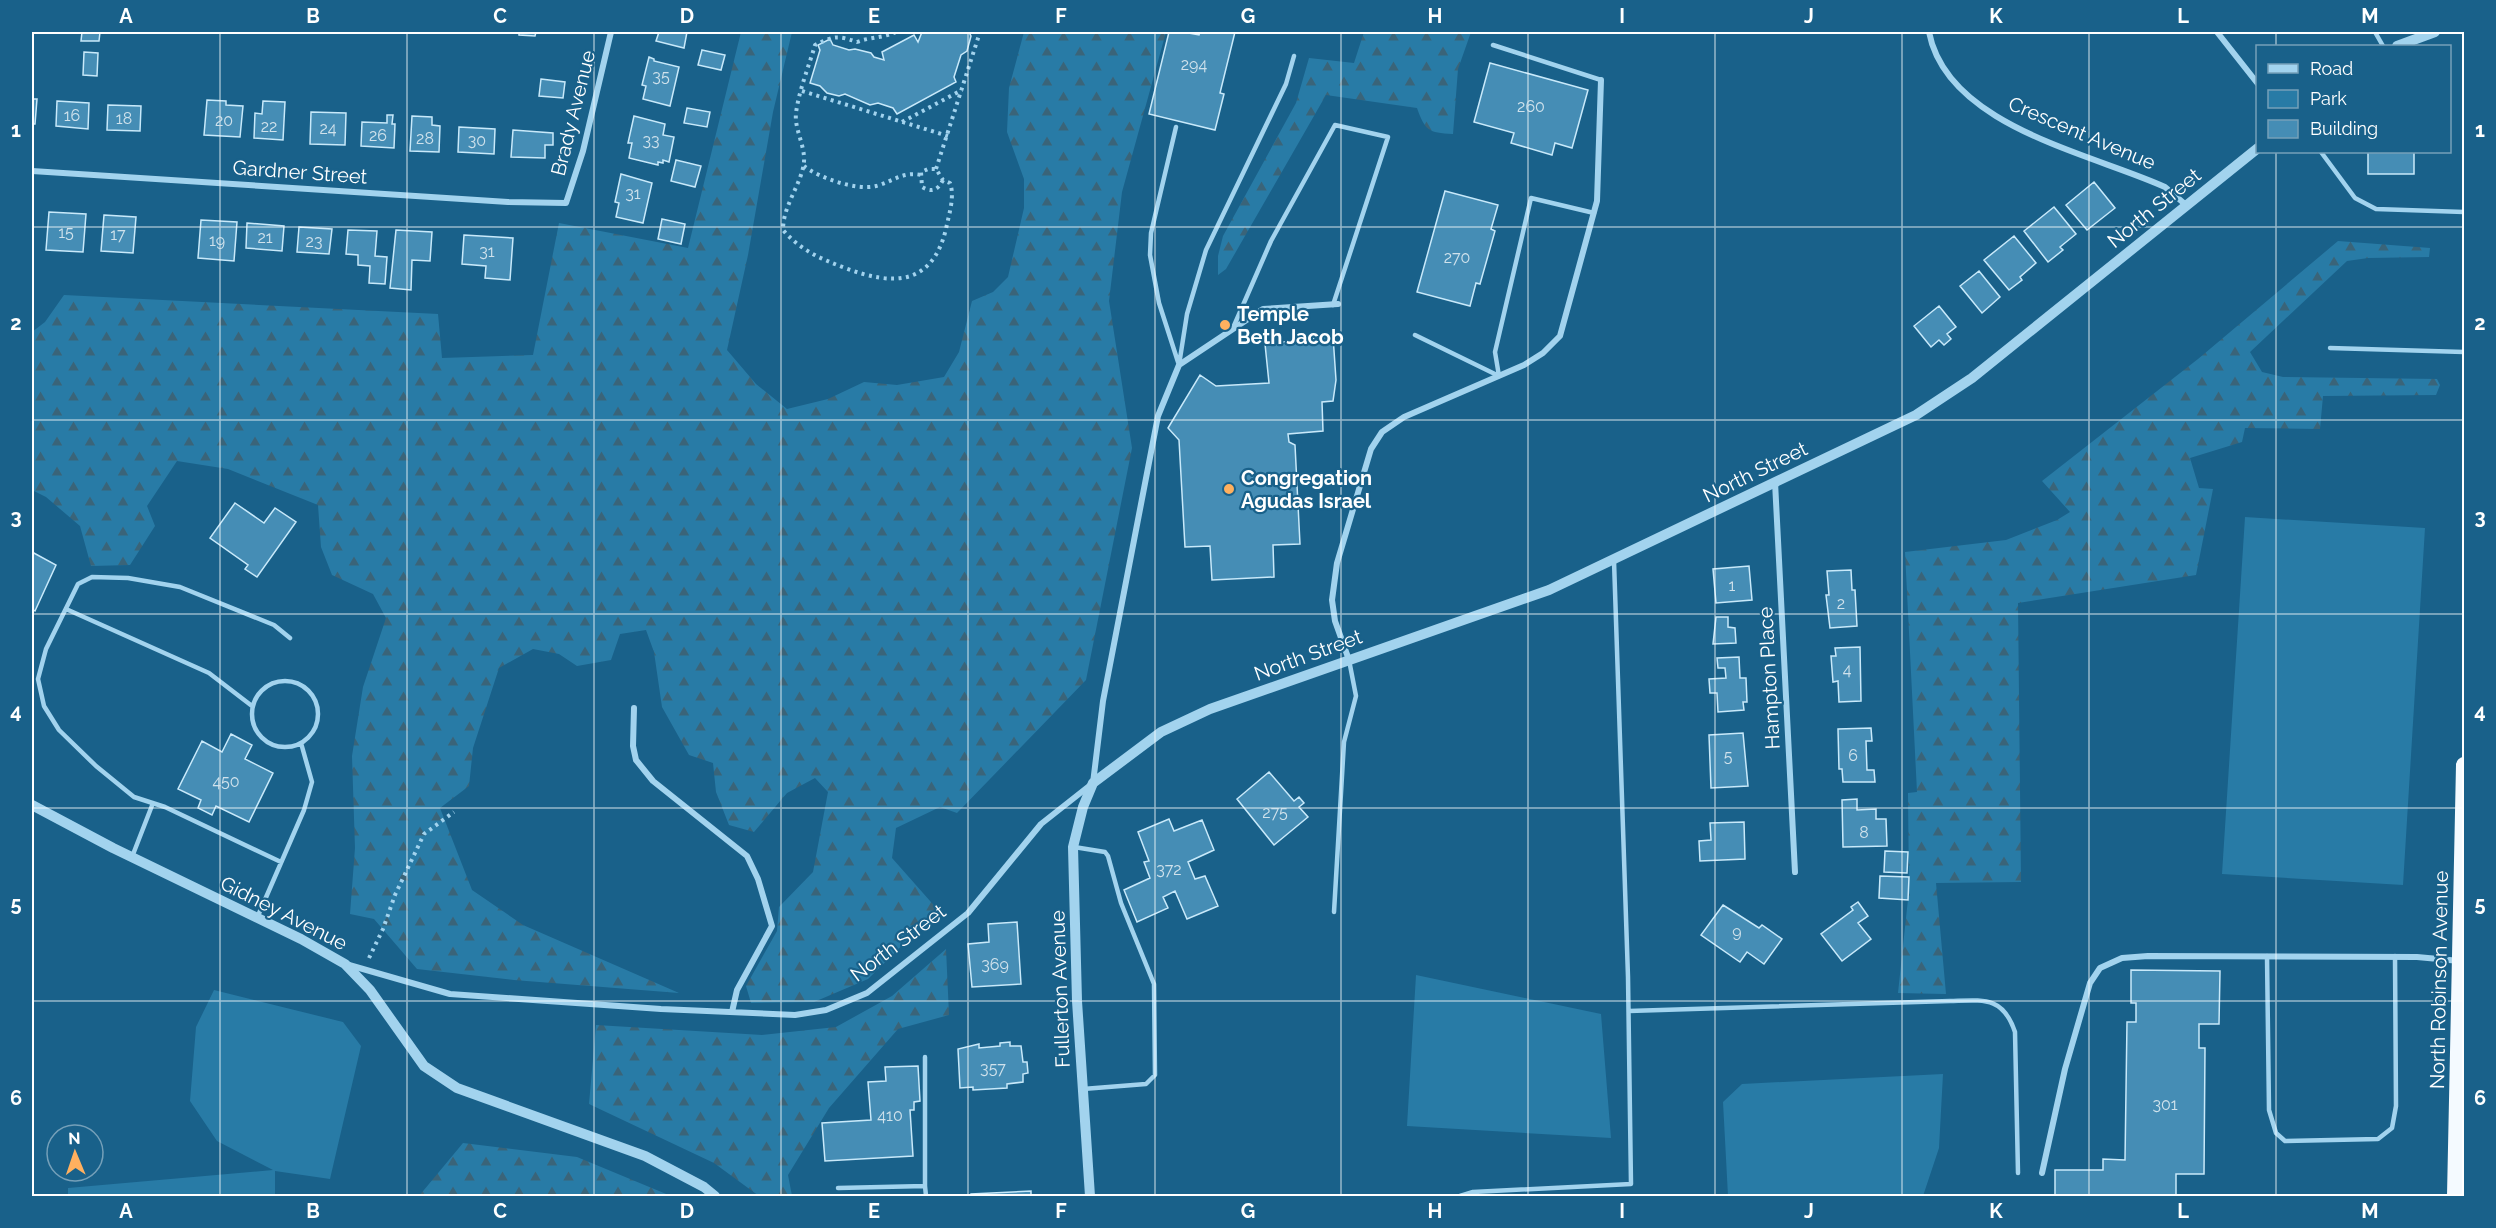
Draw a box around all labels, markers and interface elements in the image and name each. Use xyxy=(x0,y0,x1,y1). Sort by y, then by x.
text: A xyxy=(119,4,133,28)
text: B xyxy=(306,4,320,28)
text: C xyxy=(493,4,507,28)
text: D xyxy=(680,4,694,28)
text: E xyxy=(868,4,880,28)
text: F xyxy=(1055,4,1067,28)
text: G xyxy=(1241,4,1255,28)
text: H xyxy=(1428,4,1442,28)
text: I xyxy=(1619,4,1625,28)
text: J xyxy=(1804,4,1814,28)
text: K xyxy=(1989,4,2003,28)
text: L xyxy=(2177,4,2189,28)
text: M xyxy=(2361,4,2379,28)
legend xyxy=(2256,45,2451,153)
street label: Brady Avenue xyxy=(546,47,600,178)
house number: 294 xyxy=(1181,55,1207,74)
text: Road xyxy=(2310,58,2353,79)
house number: 35 xyxy=(652,67,670,86)
text: Park xyxy=(2310,88,2347,109)
street label: Crescent Avenue xyxy=(2005,91,2159,175)
house number: 260 xyxy=(1517,97,1545,116)
house number: 16 xyxy=(64,106,80,125)
house number: 18 xyxy=(116,109,132,128)
house number: 20 xyxy=(215,111,233,130)
house number: 22 xyxy=(261,117,277,136)
text: 1 xyxy=(11,118,21,142)
text: Building xyxy=(2310,118,2378,139)
text: 1 xyxy=(2475,118,2485,142)
house number: 24 xyxy=(319,119,337,138)
house number: 26 xyxy=(369,126,387,145)
house number: 28 xyxy=(416,129,434,148)
house number: 30 xyxy=(468,131,486,150)
house number: 33 xyxy=(642,131,660,150)
street label: Gardner Street xyxy=(232,155,368,189)
street label: North Street xyxy=(2102,163,2206,253)
house number: 31 xyxy=(625,184,641,203)
house number: 15 xyxy=(58,223,74,242)
house number: 17 xyxy=(110,225,126,244)
house number: 21 xyxy=(257,228,273,247)
house number: 19 xyxy=(209,231,225,250)
house number: 23 xyxy=(306,232,322,251)
house number: 31 xyxy=(479,242,495,261)
house number: 270 xyxy=(1444,248,1470,267)
place label: Temple Beth Jacob xyxy=(1237,302,1344,349)
text: 2 xyxy=(10,311,22,335)
text: 2 xyxy=(2474,311,2486,335)
marker: Temple Beth Jacob xyxy=(1218,318,1232,332)
street label: North Street xyxy=(1699,436,1811,508)
place label: Congregation Agudas Israel xyxy=(1241,466,1372,513)
marker: Congregation Agudas Israel xyxy=(1222,482,1236,496)
text: 3 xyxy=(10,505,22,529)
text: 3 xyxy=(2474,505,2486,529)
house number: 1 xyxy=(1729,576,1736,595)
house number: 2 xyxy=(1837,594,1845,613)
street label: Hampton Place xyxy=(1753,606,1785,750)
street label: North Street xyxy=(1251,624,1366,686)
house number: 4 xyxy=(1843,660,1852,679)
text: 4 xyxy=(10,699,22,723)
text: 4 xyxy=(2474,699,2486,723)
house number: 6 xyxy=(1848,746,1858,765)
house number: 5 xyxy=(1724,747,1733,766)
house number: 450 xyxy=(212,772,240,791)
house number: 275 xyxy=(1262,803,1288,822)
house number: 8 xyxy=(1859,823,1869,842)
house number: 372 xyxy=(1156,860,1182,879)
street label: North Robinson Avenue xyxy=(2425,870,2453,1089)
street label: Gidney Avenue xyxy=(217,871,352,955)
text: 5 xyxy=(10,892,22,916)
text: 5 xyxy=(2474,892,2486,916)
street label: North Street xyxy=(846,899,951,987)
street label: Fullerton Avenue xyxy=(1045,910,1075,1068)
house number: 9 xyxy=(1732,922,1742,941)
house number: 369 xyxy=(981,955,1009,974)
house number: 357 xyxy=(980,1059,1006,1078)
text: 6 xyxy=(10,1086,22,1110)
text: 6 xyxy=(2474,1086,2486,1110)
house number: 301 xyxy=(2152,1095,2178,1114)
house number: 410 xyxy=(877,1106,903,1125)
north arrow xyxy=(45,1123,105,1183)
text: N xyxy=(68,1129,81,1148)
text: A xyxy=(119,1199,133,1223)
text: B xyxy=(306,1199,320,1223)
text: C xyxy=(493,1199,507,1223)
text: D xyxy=(680,1199,694,1223)
text: E xyxy=(868,1199,880,1223)
text: F xyxy=(1055,1199,1067,1223)
text: G xyxy=(1241,1199,1255,1223)
text: H xyxy=(1428,1199,1442,1223)
text: I xyxy=(1619,1199,1625,1223)
text: J xyxy=(1804,1199,1814,1223)
text: K xyxy=(1989,1199,2003,1223)
text: L xyxy=(2177,1199,2189,1223)
text: M xyxy=(2361,1199,2379,1223)

